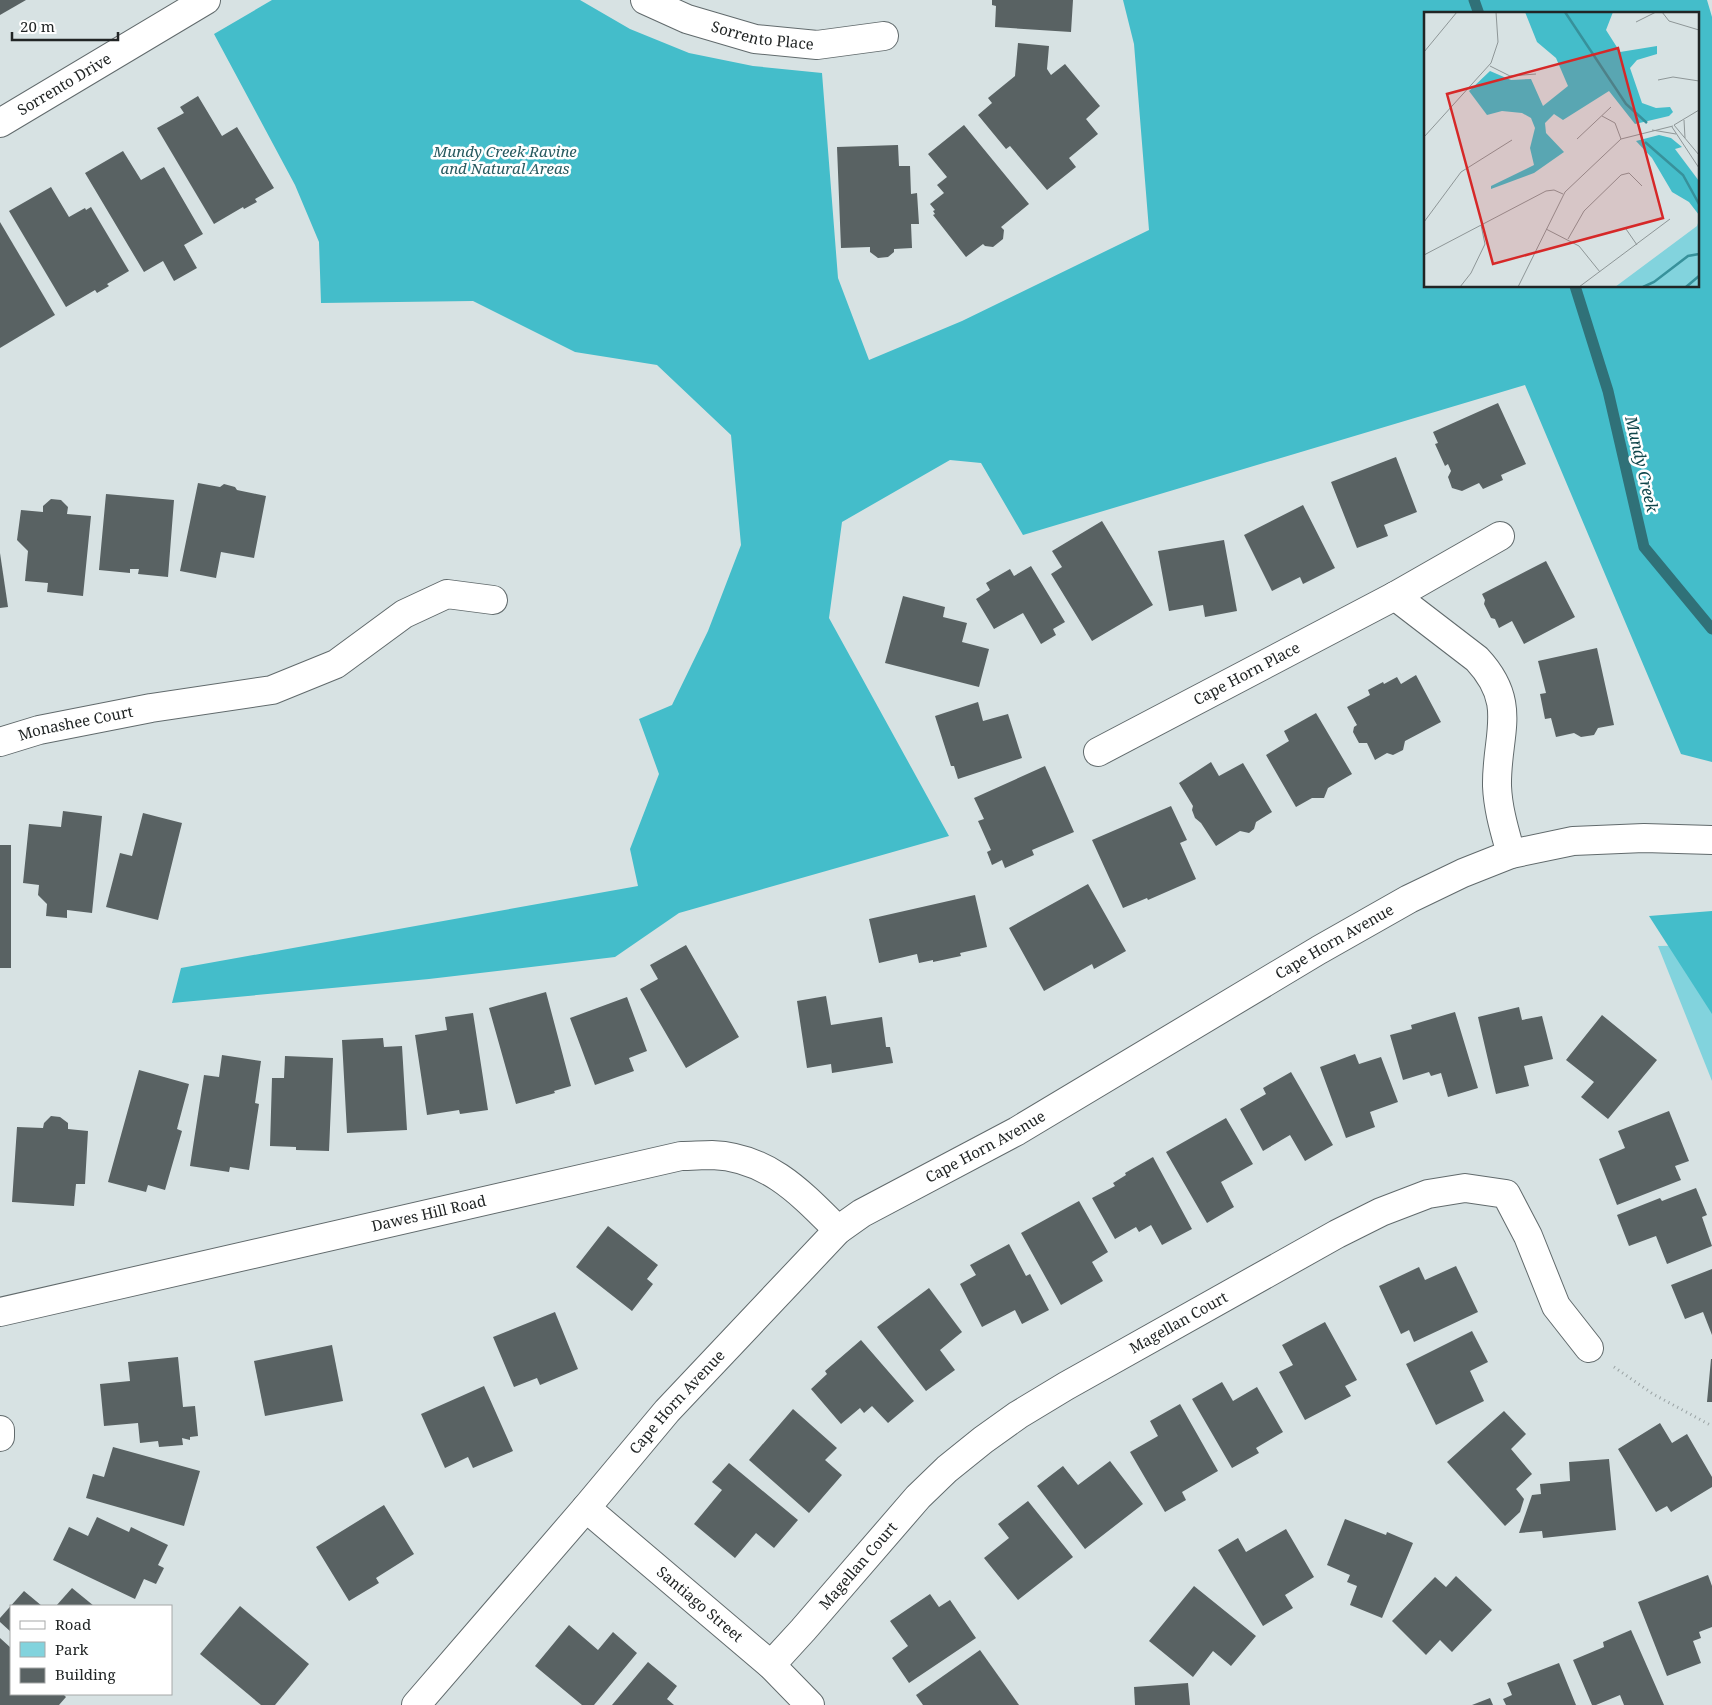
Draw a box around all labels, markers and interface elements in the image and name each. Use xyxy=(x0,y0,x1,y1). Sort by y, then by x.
scale bar xyxy=(12,10,119,42)
inset map xyxy=(1424,12,1700,288)
text: 20 m xyxy=(20,16,55,36)
street label: Sorrento Place xyxy=(709,16,815,54)
street label: Sorrento Drive xyxy=(13,48,115,119)
park label: Mundy Creek Ravine and Natural Areas xyxy=(432,141,577,178)
water label: Mundy Creek xyxy=(1620,413,1664,515)
street label: Cape Horn Place xyxy=(1190,637,1303,709)
street label: Monashee Court xyxy=(15,701,135,745)
street label: Cape Horn Avenue xyxy=(1271,899,1397,983)
street label: Cape Horn Avenue xyxy=(922,1105,1049,1187)
street label: Dawes Hill Road xyxy=(369,1190,488,1236)
street label: Magellan Court xyxy=(1125,1286,1231,1358)
street label: Cape Horn Avenue xyxy=(624,1345,729,1458)
street label: Magellan Court xyxy=(814,1517,901,1613)
street label: Santiago Street xyxy=(653,1561,748,1646)
legend xyxy=(10,1605,172,1695)
text: Road xyxy=(55,1614,91,1634)
text: Park xyxy=(55,1639,89,1659)
text: Building xyxy=(55,1664,116,1684)

